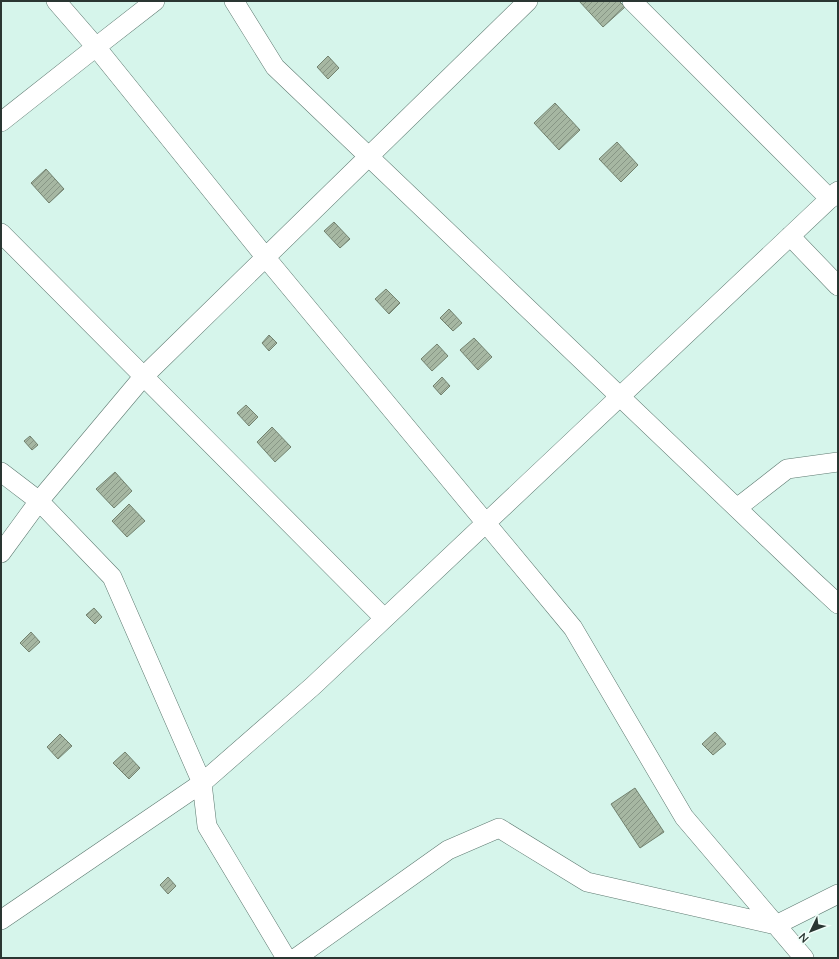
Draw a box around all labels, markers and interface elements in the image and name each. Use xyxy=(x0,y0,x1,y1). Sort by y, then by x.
north arrow xyxy=(791,911,831,951)
text: N xyxy=(796,931,811,946)

